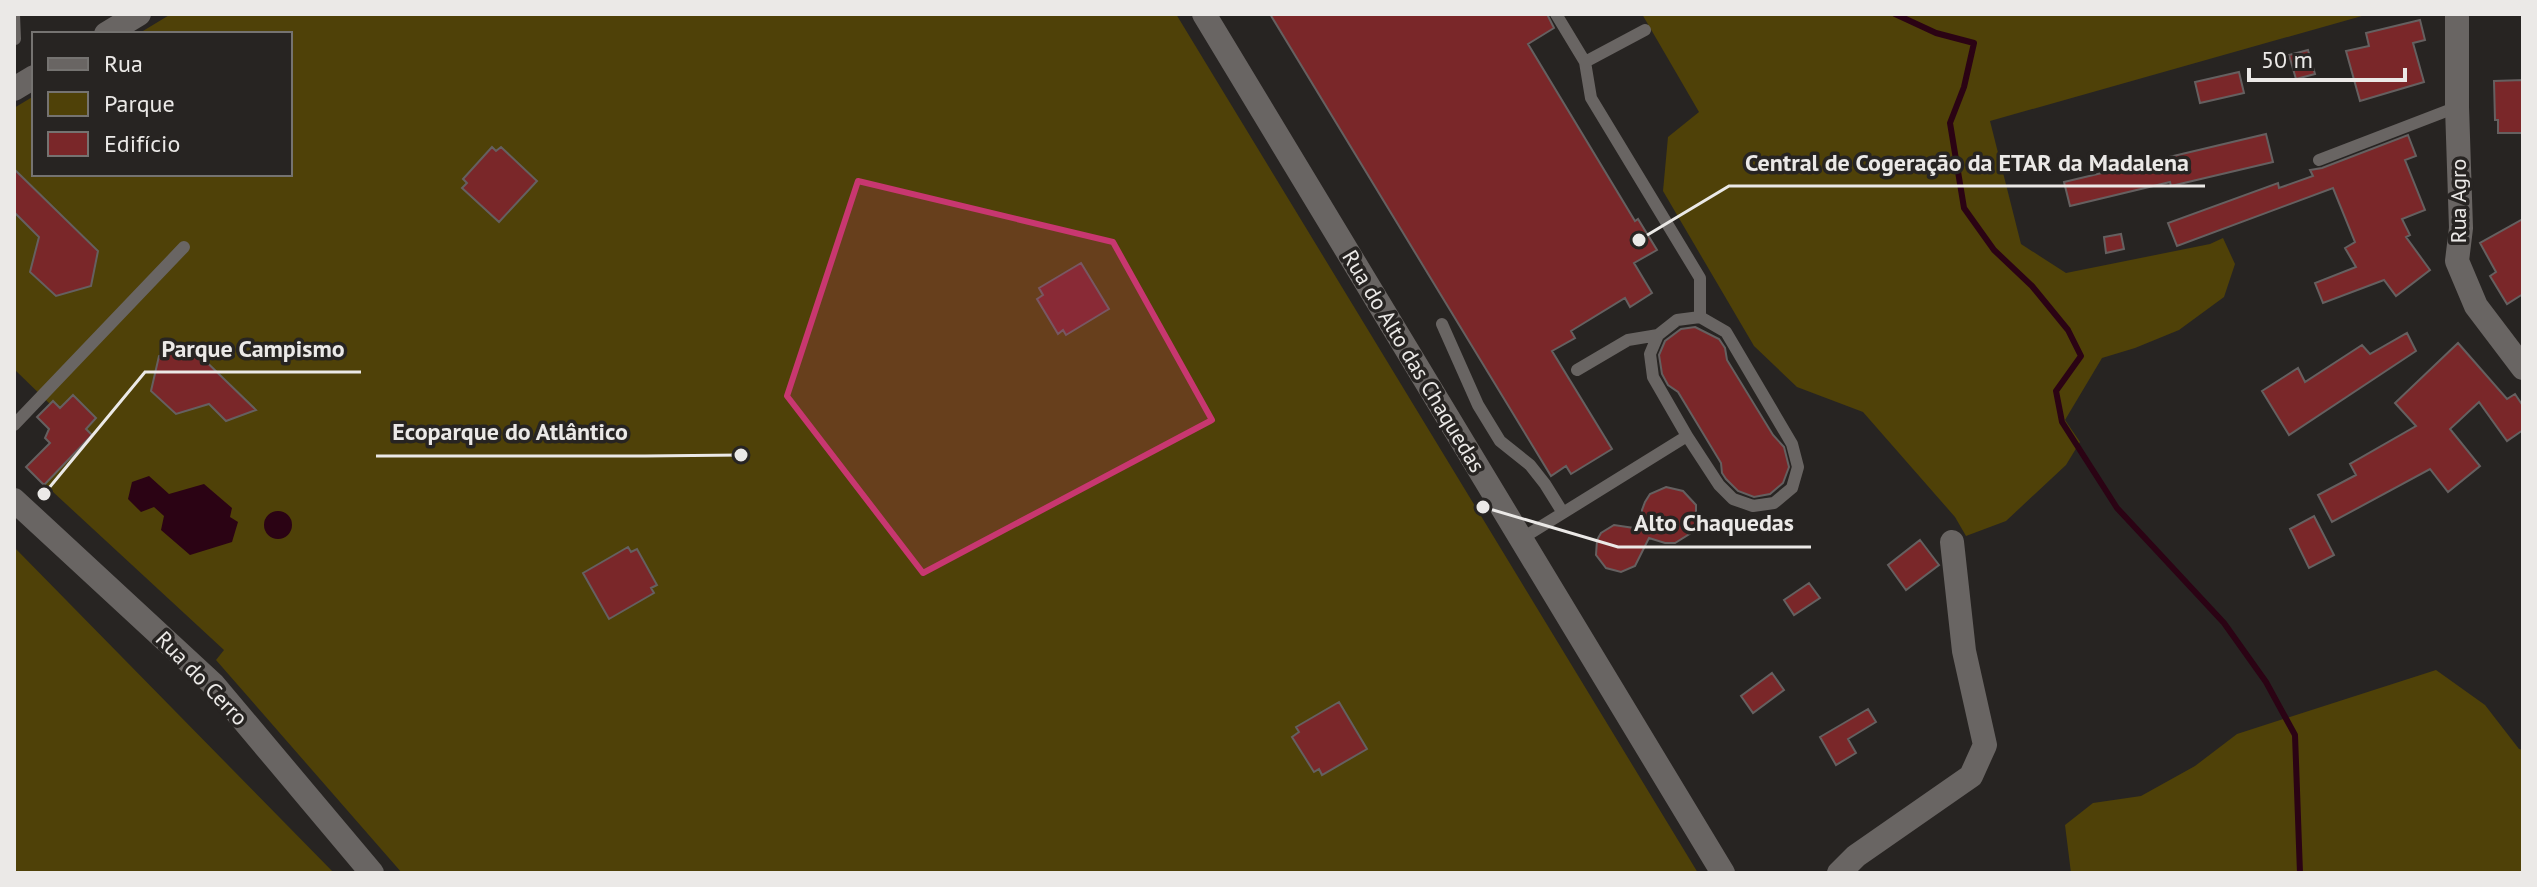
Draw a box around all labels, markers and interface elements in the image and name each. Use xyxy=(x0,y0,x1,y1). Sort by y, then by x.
legend xyxy=(32,32,292,176)
scale bar xyxy=(2249,32,2405,82)
text: 50 m xyxy=(2261,44,2313,75)
text: Rua xyxy=(104,48,143,79)
text: Parque xyxy=(104,88,175,119)
text: Edifício xyxy=(104,128,180,159)
callout: Central de Cogeração da ETAR da Madalena xyxy=(1729,138,2205,186)
text: Central de Cogeração da ETAR da Madalena xyxy=(1745,147,2189,178)
street label: Rua Agro xyxy=(2444,159,2472,243)
street label: Rua do Alto das Chaquedas xyxy=(1336,245,1492,477)
callout: Parque Campismo xyxy=(145,324,361,372)
text: Parque Campismo xyxy=(161,333,345,364)
callout: Ecoparque do Atlântico xyxy=(376,408,645,456)
text: Ecoparque do Atlântico xyxy=(392,416,628,447)
callout: Alto Chaquedas xyxy=(1618,499,1811,547)
text: Alto Chaquedas xyxy=(1634,507,1794,538)
street label: Rua do Cerro xyxy=(150,625,254,731)

